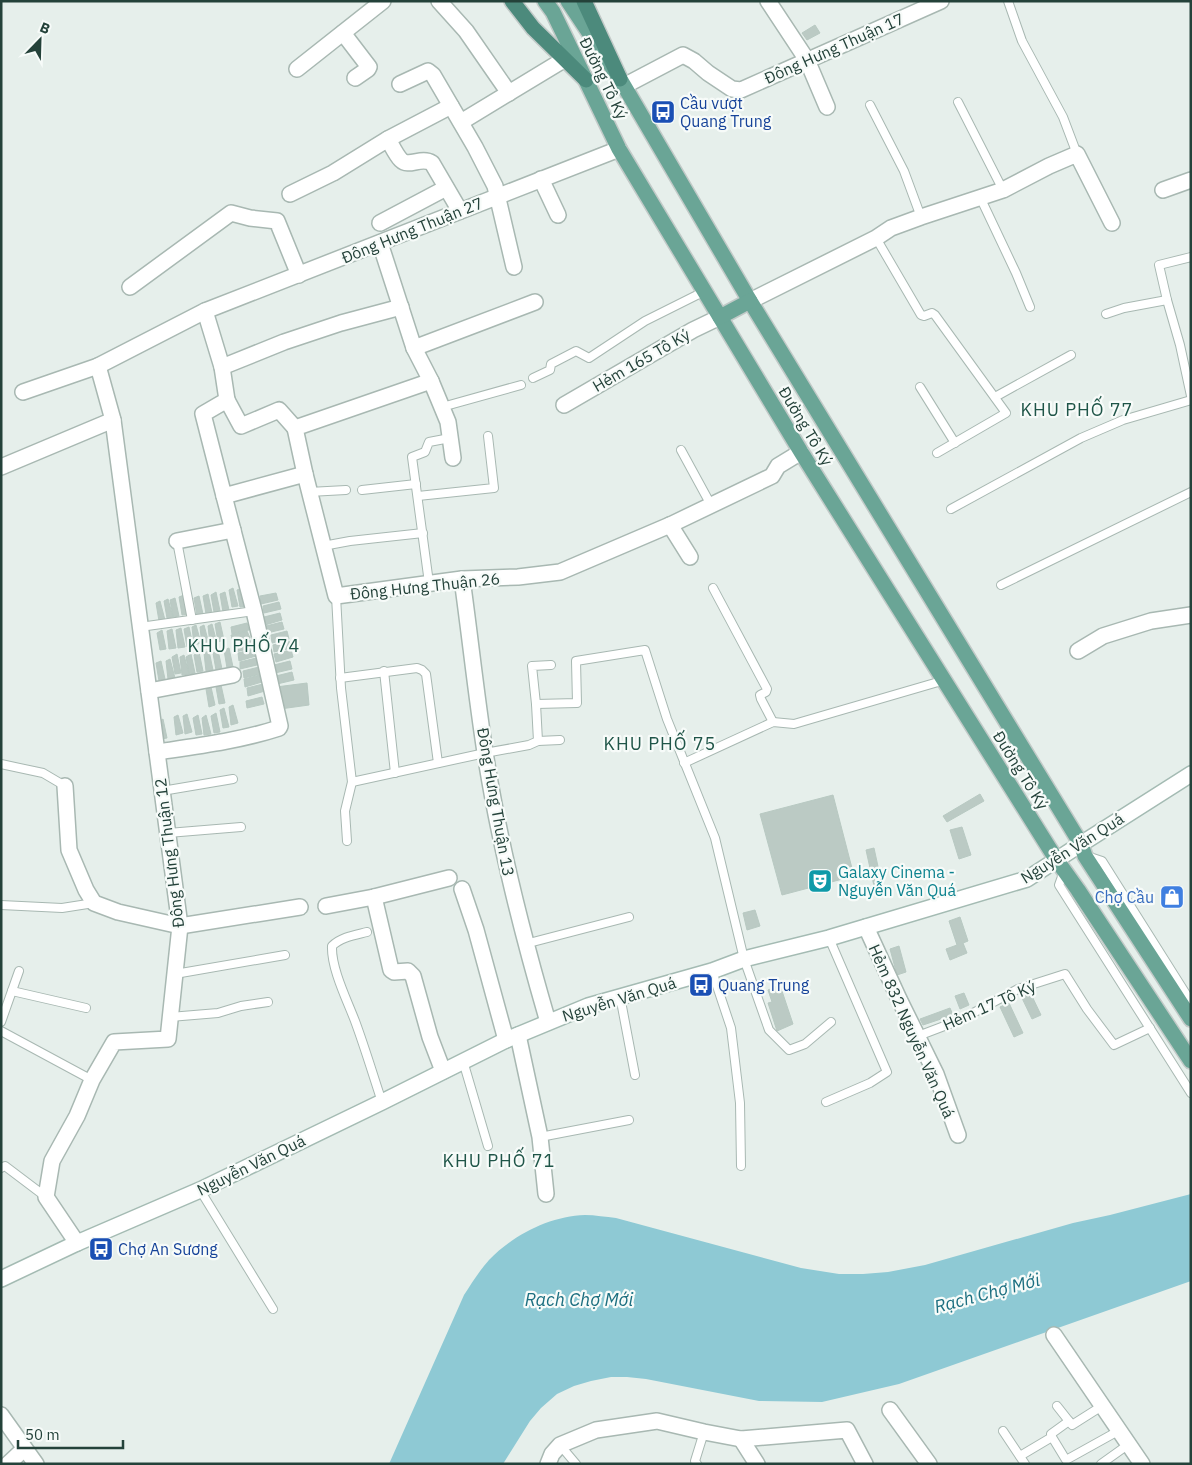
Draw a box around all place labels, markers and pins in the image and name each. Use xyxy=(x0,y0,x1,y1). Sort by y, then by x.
place label: Cầu vượt Quang Trung xyxy=(680,93,772,131)
bus stop icon: Cầu vượt Quang Trung xyxy=(650,99,676,125)
place label: Galaxy Cinema - Nguyễn Văn Quá xyxy=(838,862,956,900)
theatre icon: Galaxy Cinema - Nguyễn Văn Quá xyxy=(807,868,833,894)
shop icon: Chợ Cầu xyxy=(1159,884,1185,910)
place label: Chợ Cầu xyxy=(1095,887,1154,907)
bus stop icon: Quang Trung xyxy=(688,972,714,998)
place label: Quang Trung xyxy=(718,975,810,995)
bus stop icon: Chợ An Sương xyxy=(88,1236,114,1262)
place label: Chợ An Sương xyxy=(118,1239,218,1259)

